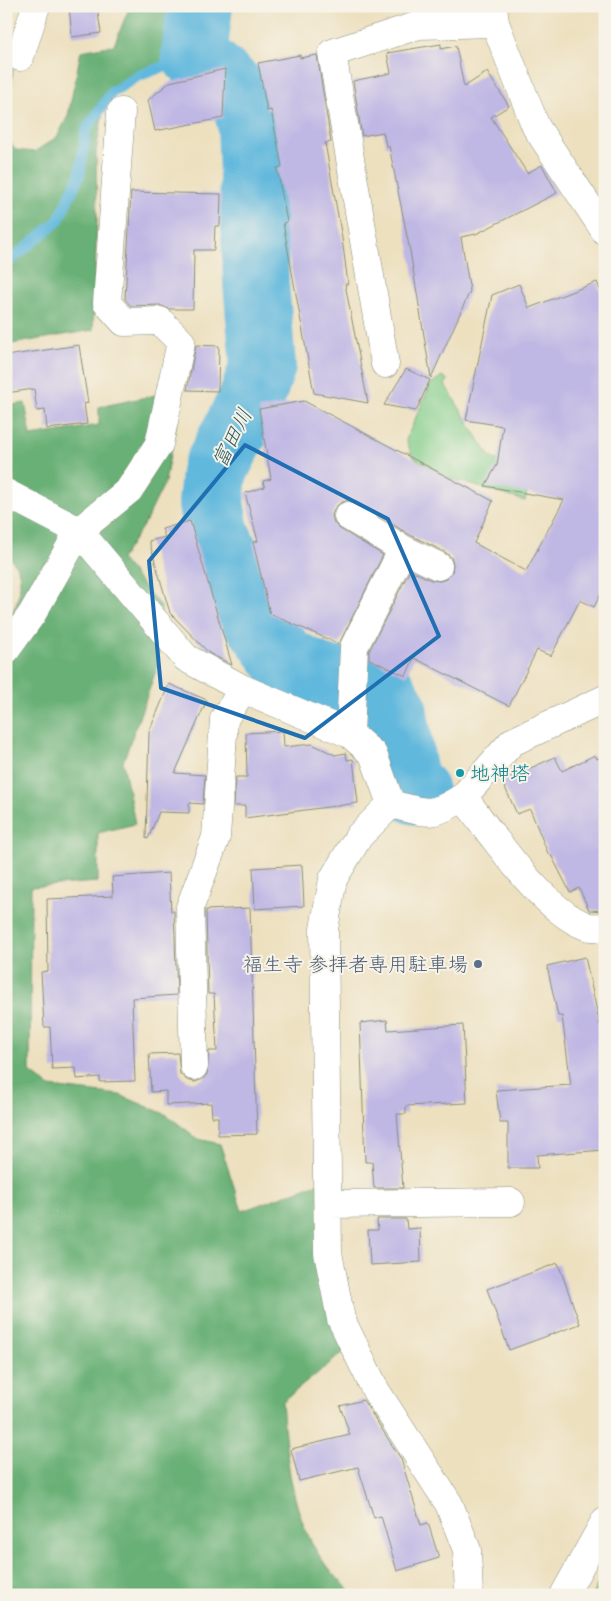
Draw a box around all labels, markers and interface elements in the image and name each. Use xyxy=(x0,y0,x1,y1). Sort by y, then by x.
water label: 富田川 xyxy=(206,404,261,474)
place label: 地神塔 xyxy=(470,761,530,790)
marker: 地神塔 xyxy=(454,767,466,779)
place label: 福生寺 参拝者専用駐車場 xyxy=(243,952,468,981)
marker: 福生寺 参拝者専用駐車場 xyxy=(472,958,484,970)

